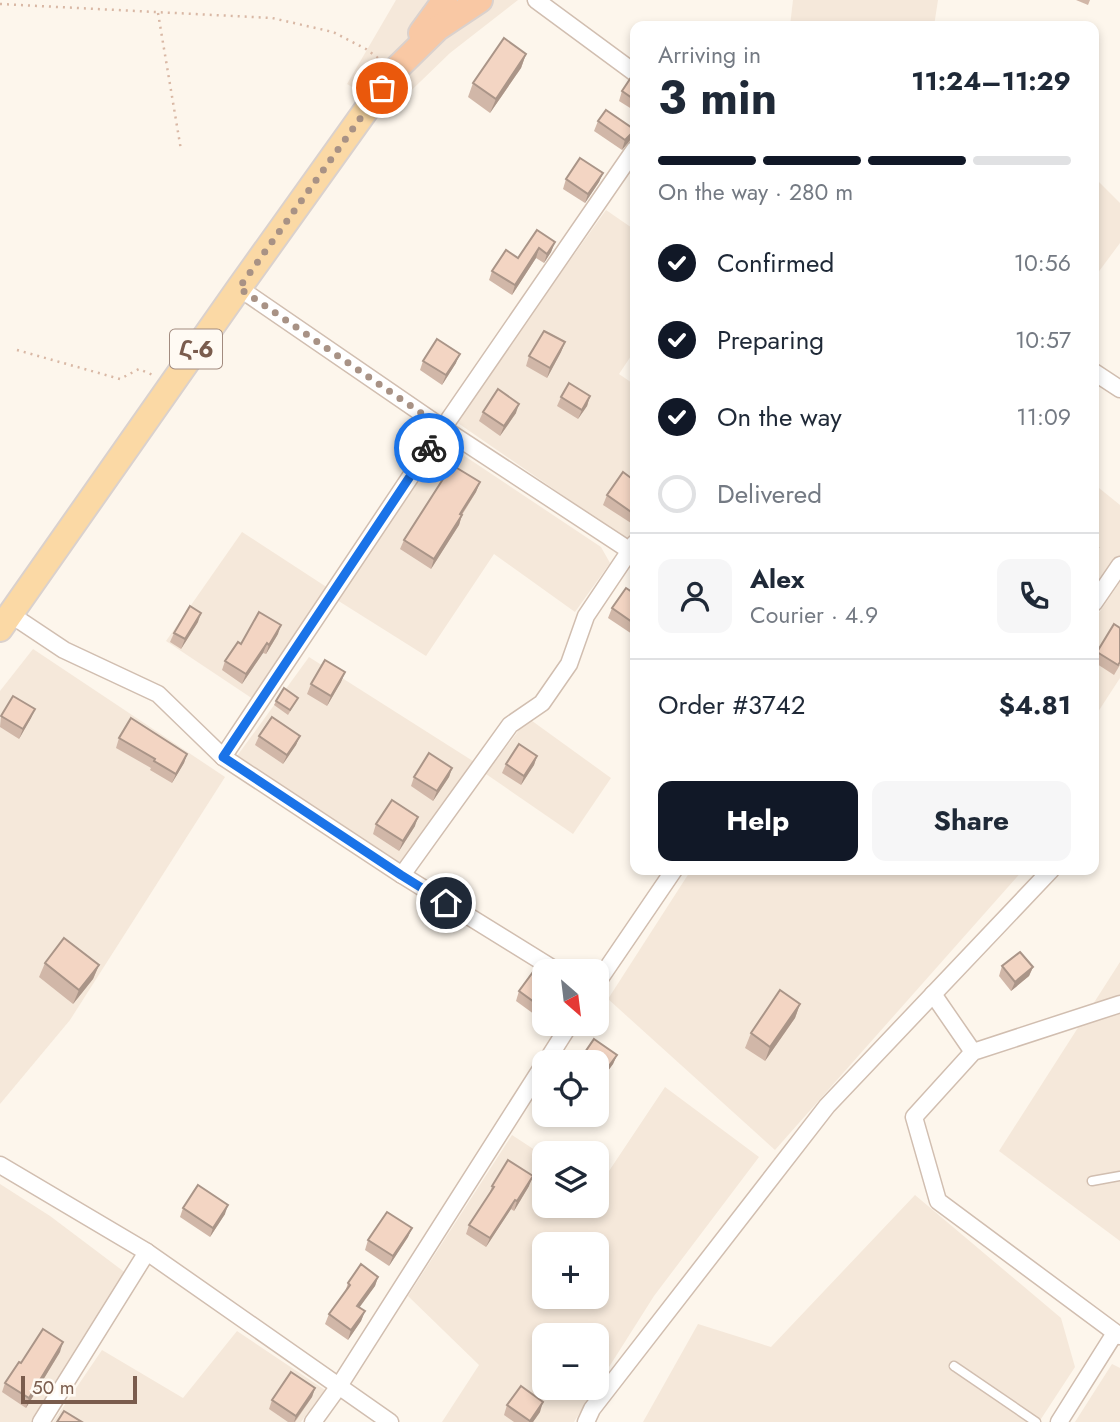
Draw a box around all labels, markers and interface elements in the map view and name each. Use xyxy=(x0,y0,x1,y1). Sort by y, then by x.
text: Arriving in xyxy=(658,38,761,72)
pin xyxy=(352,58,412,118)
text: 11:24–11:29 xyxy=(911,62,1071,100)
text: 3 min xyxy=(658,65,777,131)
icon: bag xyxy=(363,69,401,107)
text: On the way · 280 m xyxy=(658,175,853,209)
icon: check xyxy=(658,244,696,282)
text: Confirmed xyxy=(717,244,834,282)
text: 10:56 xyxy=(1014,246,1071,280)
icon: check xyxy=(658,321,696,359)
text: Preparing xyxy=(717,321,824,359)
text: 10:57 xyxy=(1015,323,1071,357)
road number: Հ-6 xyxy=(170,330,222,368)
icon: check xyxy=(658,398,696,436)
text: On the way xyxy=(717,398,842,436)
text: 11:09 xyxy=(1016,400,1071,434)
courier xyxy=(394,413,464,483)
icon: bike xyxy=(410,429,448,467)
text: Delivered xyxy=(717,475,822,513)
button: person xyxy=(658,559,732,633)
button: phone xyxy=(997,559,1071,633)
text: Alex xyxy=(750,560,804,598)
text: Courier · 4.9 xyxy=(750,598,878,632)
text: Order #3742 xyxy=(658,686,806,724)
text: $4.81 xyxy=(999,686,1071,724)
button: Help xyxy=(658,781,858,861)
button: Share xyxy=(872,781,1071,861)
pin xyxy=(416,873,476,933)
icon: home xyxy=(427,884,465,922)
north arrow xyxy=(532,959,609,1036)
map controls xyxy=(532,959,609,1400)
button: locate xyxy=(532,1050,609,1127)
button: layers xyxy=(532,1141,609,1218)
button: + xyxy=(532,1232,609,1309)
button: − xyxy=(532,1323,609,1400)
scale bar xyxy=(21,1373,136,1405)
text: 50 m xyxy=(32,1374,75,1401)

